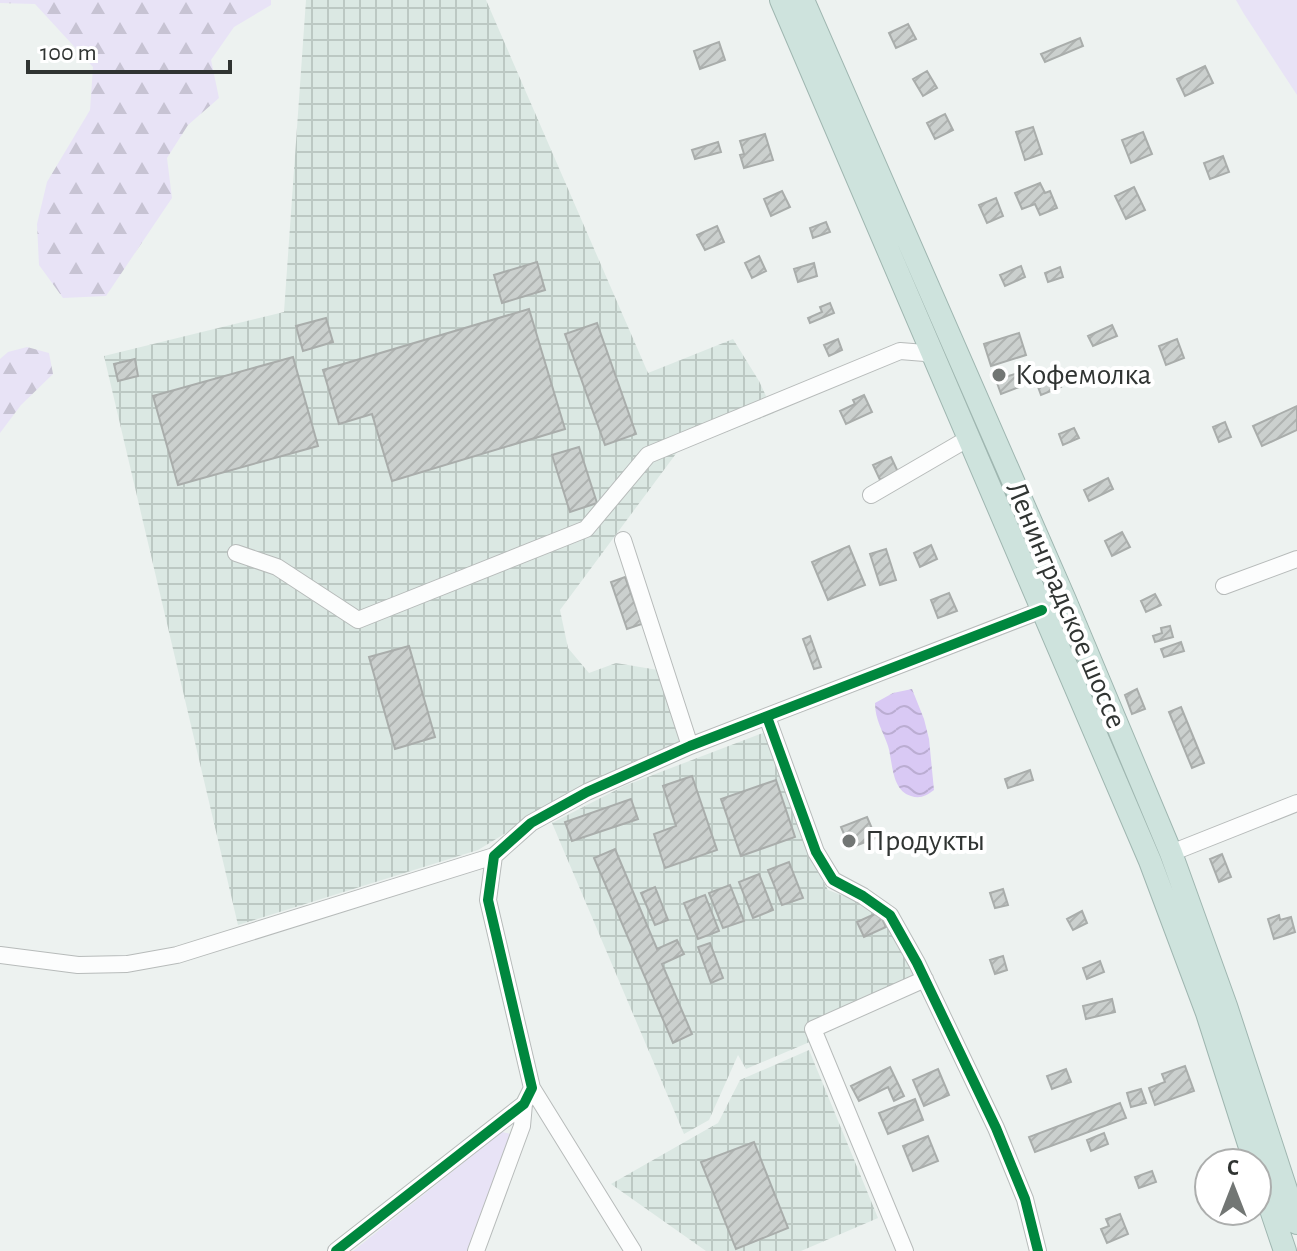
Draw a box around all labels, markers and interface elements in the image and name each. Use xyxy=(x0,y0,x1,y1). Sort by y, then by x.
scale bar xyxy=(28,24,230,74)
text: 100 m xyxy=(40,41,97,65)
place label: Кофемолка xyxy=(1015,360,1151,390)
marker: Кофемолка xyxy=(990,366,1008,384)
street label: Ленинградское шоссе xyxy=(1000,477,1132,733)
place label: Продукты xyxy=(865,826,985,856)
marker: Продукты xyxy=(840,832,858,850)
north arrow xyxy=(1193,1147,1273,1227)
text: С xyxy=(1227,1157,1239,1179)

